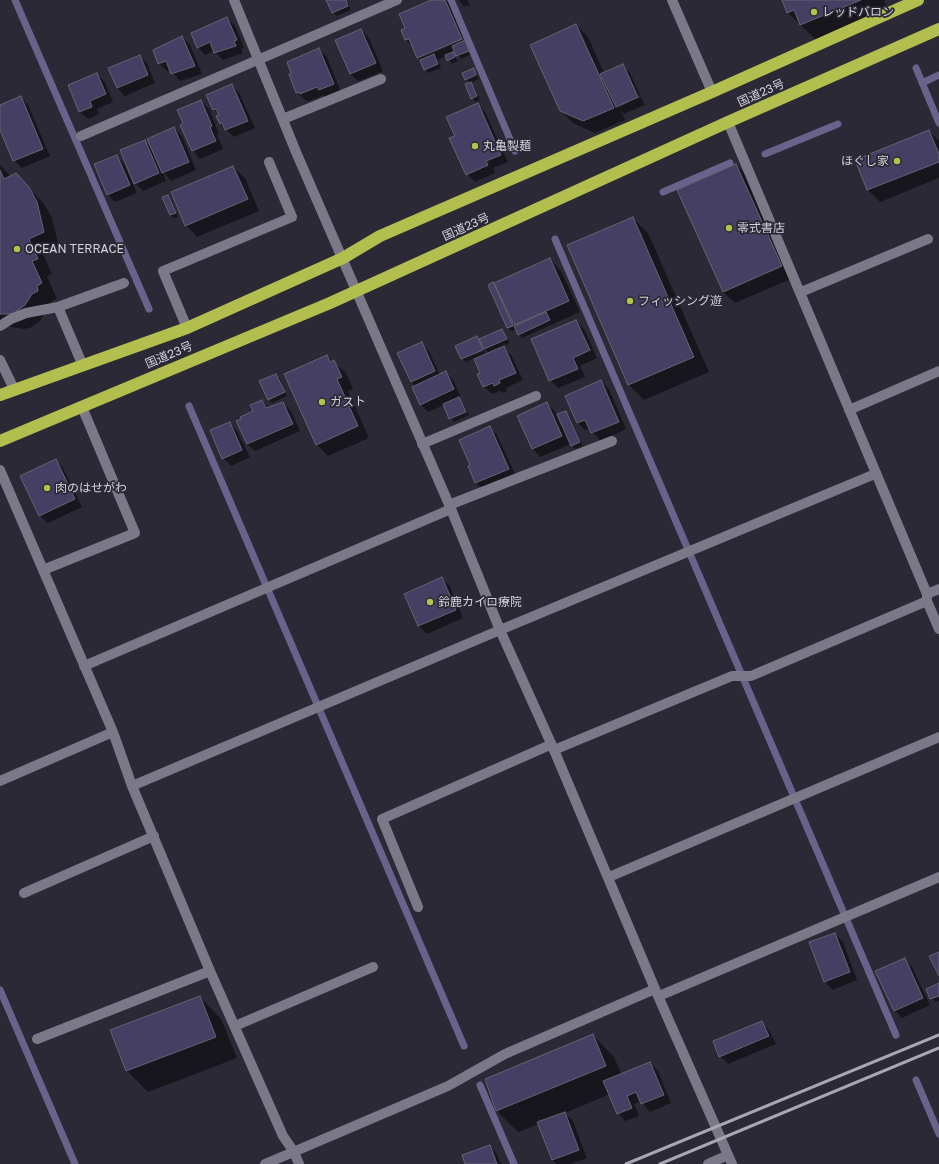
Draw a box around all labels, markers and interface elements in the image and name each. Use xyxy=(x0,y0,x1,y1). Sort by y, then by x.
place label: レッドバロン xyxy=(822,5,894,19)
marker: レッドバロン xyxy=(809,7,819,17)
street label: 国道23号 xyxy=(735,76,787,110)
place label: 丸亀製麺 xyxy=(483,139,531,153)
marker: 丸亀製麺 xyxy=(470,141,480,151)
place label: ほぐし家 xyxy=(841,154,889,168)
marker: ほぐし家 xyxy=(892,156,902,166)
street label: 国道23号 xyxy=(440,210,492,244)
place label: 零式書店 xyxy=(737,221,785,235)
marker: 零式書店 xyxy=(724,223,734,233)
place label: OCEAN TERRACE xyxy=(25,242,124,256)
marker: OCEAN TERRACE xyxy=(12,244,22,254)
place label: フィッシング遊 xyxy=(638,294,722,308)
marker: フィッシング遊 xyxy=(625,296,635,306)
street label: 国道23号 xyxy=(143,339,195,371)
place label: ガスト xyxy=(330,395,366,409)
marker: ガスト xyxy=(317,397,327,407)
place label: 肉のはせがわ xyxy=(55,481,127,495)
marker: 肉のはせがわ xyxy=(42,483,52,493)
place label: 鈴鹿カイロ療院 xyxy=(438,595,522,609)
marker: 鈴鹿カイロ療院 xyxy=(425,597,435,607)

